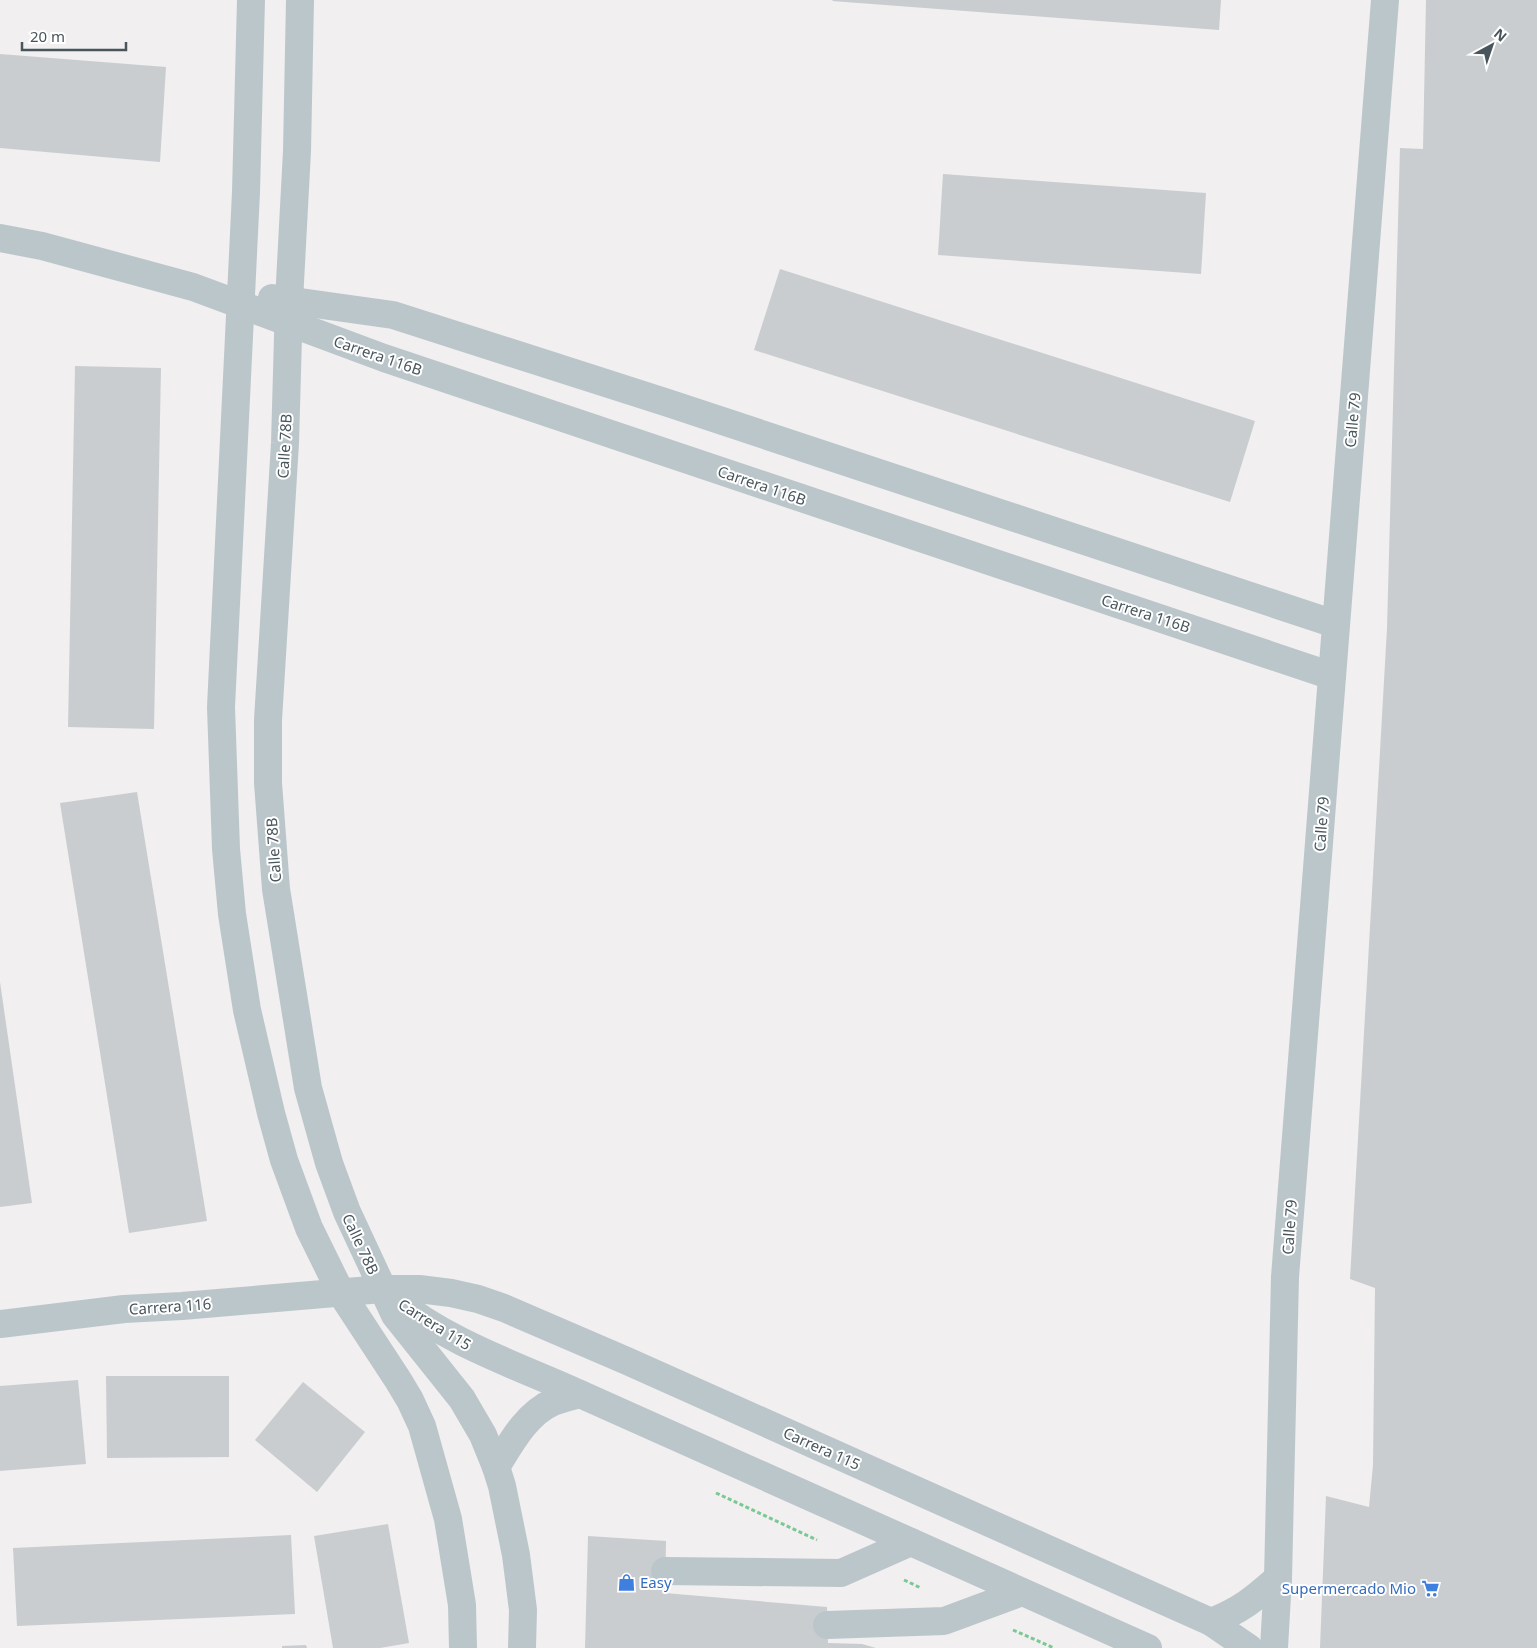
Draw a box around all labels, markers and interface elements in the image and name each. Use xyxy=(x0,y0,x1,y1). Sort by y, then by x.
scale bar xyxy=(22,20,126,52)
north arrow xyxy=(1467,20,1517,70)
text: N xyxy=(1490,24,1511,46)
text: 20 m xyxy=(30,26,65,46)
street label: Carrera 116B xyxy=(331,331,425,379)
street label: Calle 79 xyxy=(1340,392,1364,448)
street label: Calle 78B xyxy=(272,413,296,479)
street label: Carrera 116B xyxy=(715,461,809,509)
street label: Carrera 116B xyxy=(1099,589,1193,637)
street label: Calle 79 xyxy=(1309,796,1333,852)
street label: Calle 78B xyxy=(261,817,285,883)
street label: Calle 79 xyxy=(1277,1199,1301,1255)
street label: Calle 78B xyxy=(338,1210,384,1278)
street label: Carrera 116 xyxy=(128,1293,212,1319)
street label: Carrera 115 xyxy=(395,1294,475,1354)
street label: Carrera 115 xyxy=(780,1422,864,1474)
shop icon: Easy xyxy=(616,1572,636,1592)
place label: Easy xyxy=(640,1572,672,1592)
place label: Supermercado Mio xyxy=(1282,1578,1416,1598)
supermarket icon: Supermercado Mio xyxy=(1420,1578,1440,1598)

